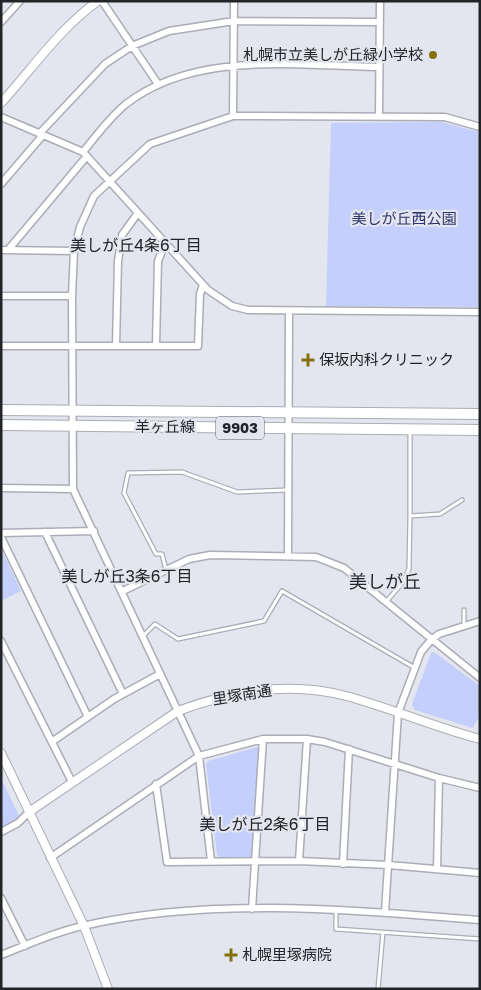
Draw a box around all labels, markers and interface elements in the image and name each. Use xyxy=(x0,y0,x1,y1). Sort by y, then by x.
place label: 札幌市立美しが丘緑小学校 xyxy=(243,45,423,63)
marker: 札幌市立美しが丘緑小学校 xyxy=(427,49,439,61)
park label: 美しが丘西公園 xyxy=(351,209,457,227)
district label: 美しが丘4条6丁目 xyxy=(70,235,202,255)
place label: 保坂内科クリニック xyxy=(319,350,454,368)
marker: 保坂内科クリニック xyxy=(301,353,315,367)
road number: 9903 xyxy=(216,416,264,439)
street label: 羊ヶ丘線 xyxy=(135,417,195,435)
district label: 美しが丘3条6丁目 xyxy=(61,566,193,586)
district label: 美しが丘 xyxy=(349,570,421,592)
street label: 里塚南通 xyxy=(211,680,273,708)
district label: 美しが丘2条6丁目 xyxy=(200,814,330,834)
place label: 札幌里塚病院 xyxy=(242,945,332,963)
marker: 札幌里塚病院 xyxy=(224,948,238,962)

